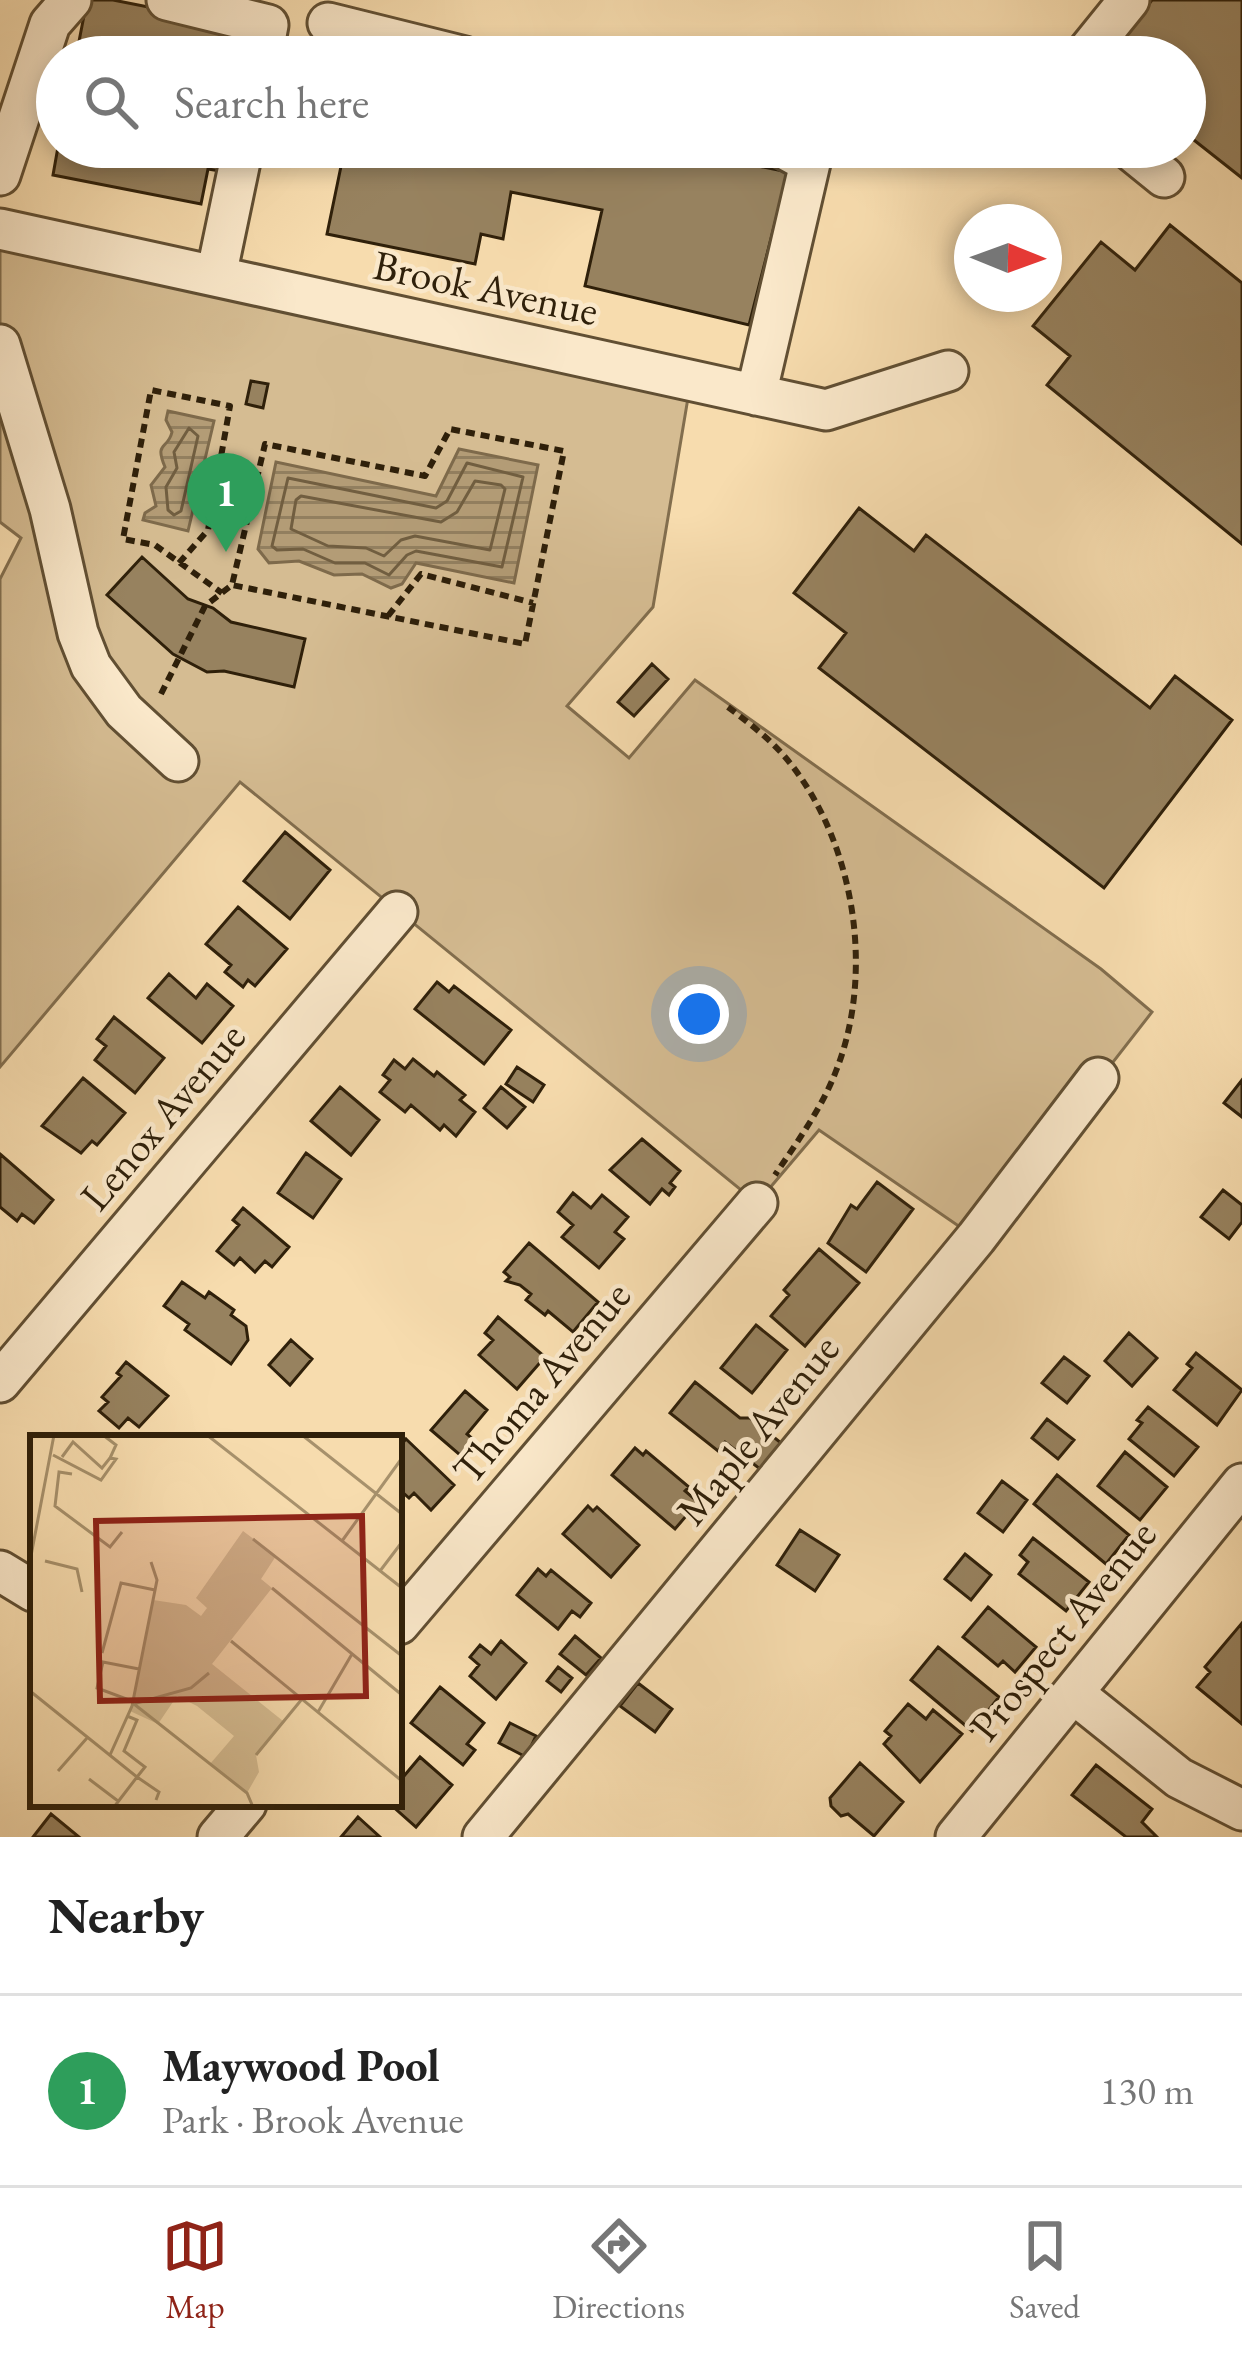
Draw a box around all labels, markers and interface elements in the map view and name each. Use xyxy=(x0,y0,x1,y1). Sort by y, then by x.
search box xyxy=(36,36,1206,168)
icon: search xyxy=(78,69,144,135)
text: Search here xyxy=(174,73,369,131)
north arrow xyxy=(954,204,1062,312)
street label: Brook Avenue xyxy=(369,237,603,338)
pin: 1 xyxy=(187,453,265,552)
your location xyxy=(669,984,729,1044)
street label: Lenox Avenue xyxy=(68,1011,257,1222)
street label: Thoma Avenue xyxy=(440,1269,642,1495)
street label: Maple Avenue xyxy=(664,1323,851,1536)
inset map xyxy=(30,1435,402,1807)
street label: Prospect Avenue xyxy=(957,1509,1168,1752)
text: Nearby xyxy=(48,1882,204,1948)
text: Maywood Pool xyxy=(162,2036,440,2094)
text: 1 xyxy=(77,2065,97,2116)
text: 130 m xyxy=(1100,2065,1194,2116)
text: Park · Brook Avenue xyxy=(162,2094,464,2145)
tab: Map xyxy=(162,2213,228,2328)
tab: Directions xyxy=(552,2213,685,2328)
tab: Saved xyxy=(1009,2213,1080,2328)

